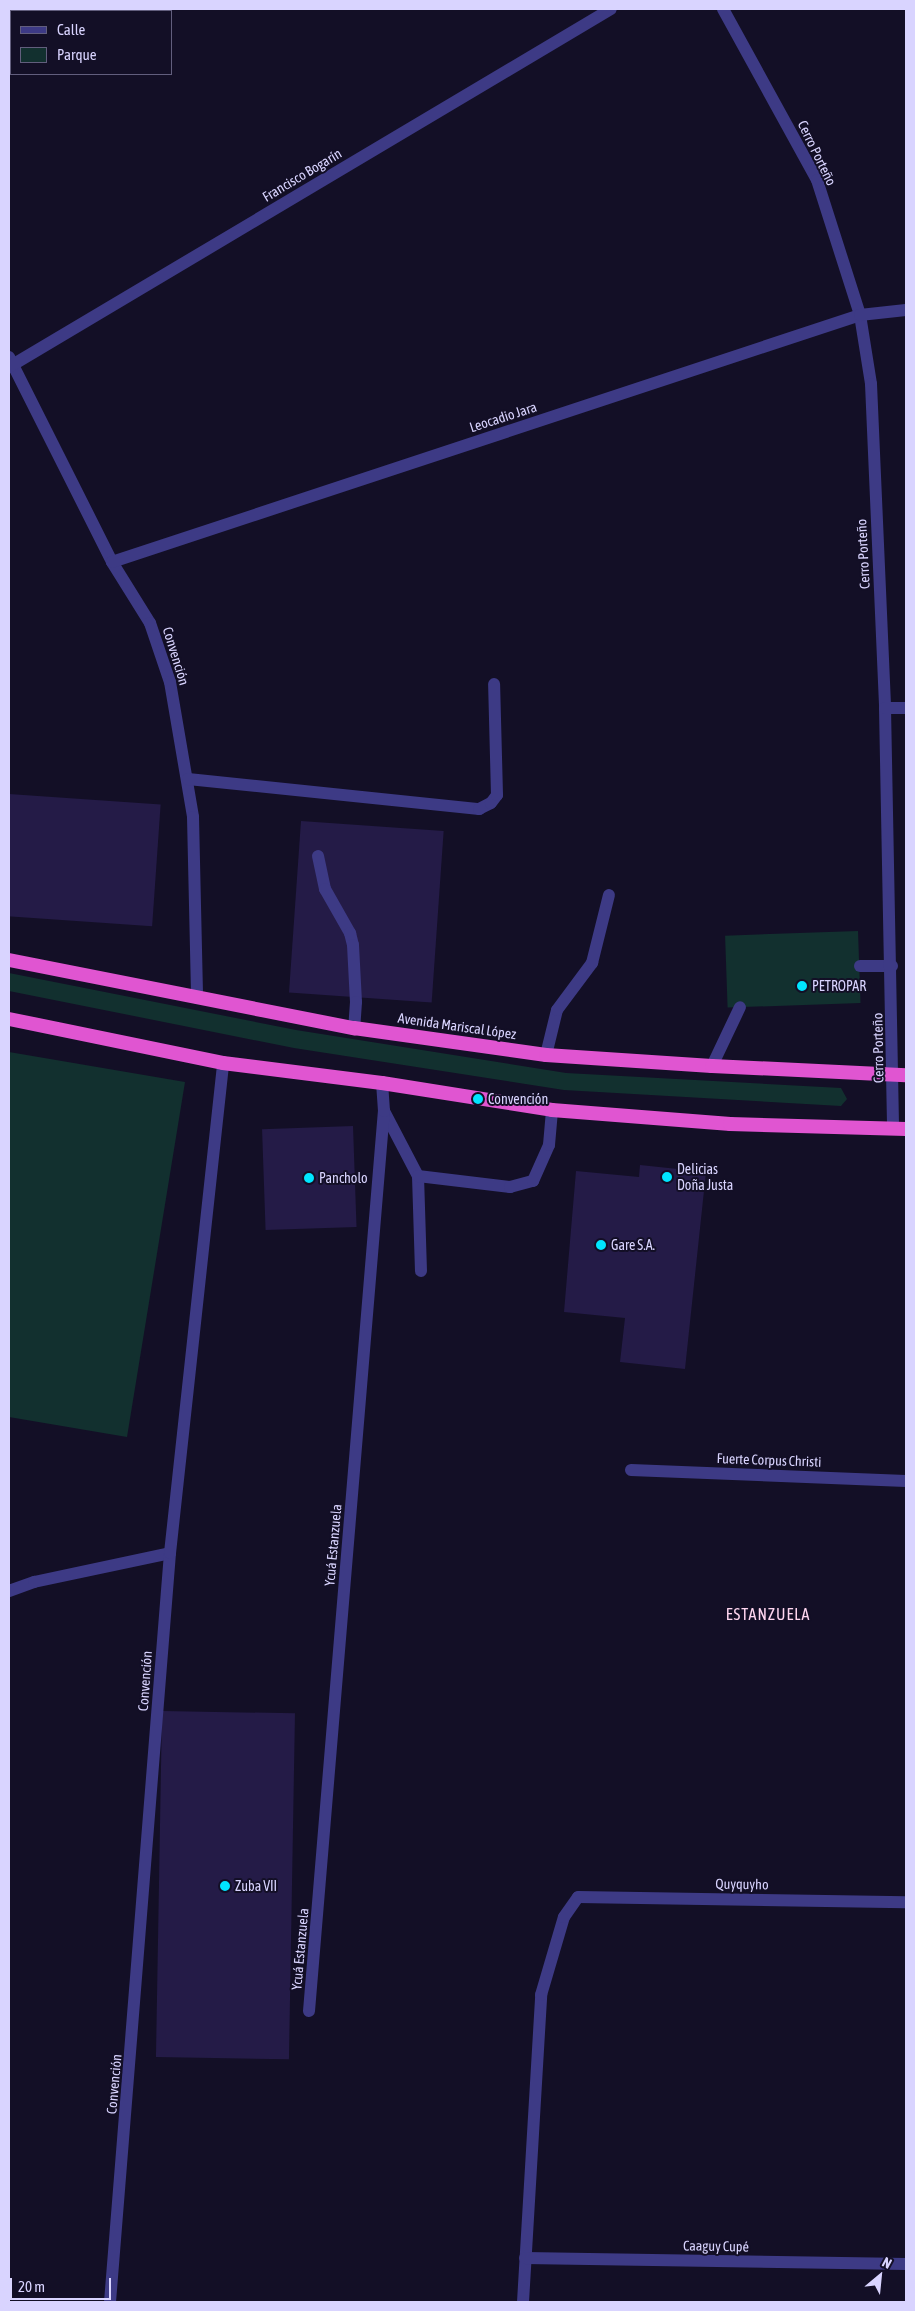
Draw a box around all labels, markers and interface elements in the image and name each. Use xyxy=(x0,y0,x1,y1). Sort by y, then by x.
legend xyxy=(10,10,172,75)
text: Calle xyxy=(57,21,85,38)
text: Parque xyxy=(57,46,97,63)
street label: Cerro Porteño xyxy=(794,118,840,188)
street label: Francisco Bogarín xyxy=(259,145,345,205)
street label: Leocadio Jara xyxy=(467,398,539,436)
street label: Cerro Porteño xyxy=(853,518,873,590)
street label: Convención xyxy=(159,625,193,687)
place label: PETROPAR xyxy=(812,978,866,994)
marker: PETROPAR xyxy=(796,980,808,992)
street label: Avenida Mariscal López xyxy=(397,1009,517,1043)
street label: Cerro Porteño xyxy=(869,1013,887,1083)
place label: Convención xyxy=(488,1091,548,1107)
marker: Convención xyxy=(472,1093,484,1105)
place label: Delicias Doña Justa xyxy=(677,1161,733,1194)
place label: Pancholo xyxy=(319,1170,368,1186)
marker: Delicias Doña Justa xyxy=(661,1171,673,1183)
marker: Pancholo xyxy=(303,1172,315,1184)
place label: Gare S.A. xyxy=(611,1237,655,1253)
marker: Gare S.A. xyxy=(595,1239,607,1251)
street label: Fuerte Corpus Christi xyxy=(716,1450,822,1470)
street label: Ycuá Estanzuela xyxy=(321,1503,345,1587)
district label: ESTANZUELA xyxy=(724,1604,812,1624)
street label: Convención xyxy=(135,1650,155,1712)
street label: Quyquyho xyxy=(715,1875,769,1893)
place label: Zuba VII xyxy=(235,1878,277,1894)
marker: Zuba VII xyxy=(219,1880,231,1892)
street label: Ycuá Estanzuela xyxy=(288,1907,312,1991)
street label: Convención xyxy=(103,2053,125,2115)
street label: Caaguy Cupé xyxy=(683,2237,749,2255)
north arrow xyxy=(855,2251,905,2301)
text: N xyxy=(880,2254,894,2272)
scale bar xyxy=(12,2268,114,2300)
text: 20 m xyxy=(18,2278,45,2295)

